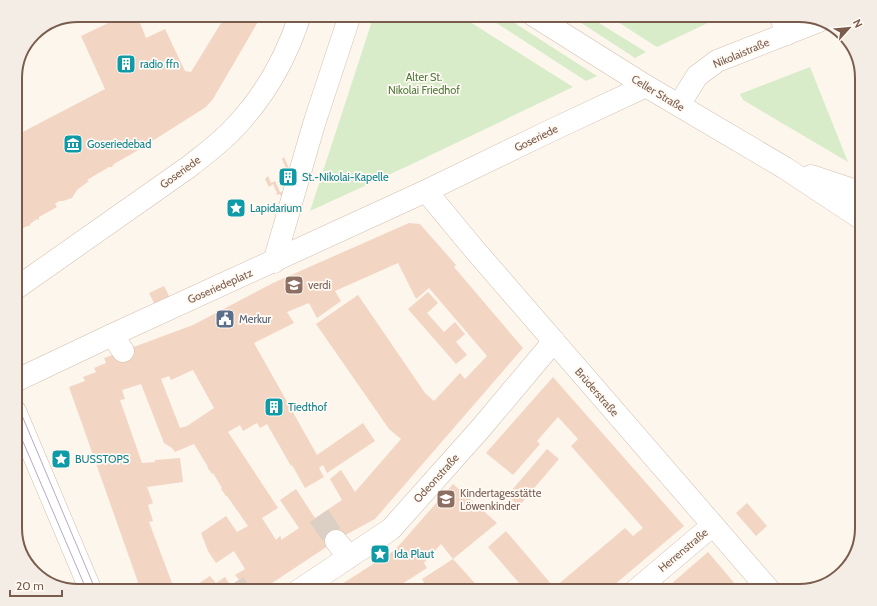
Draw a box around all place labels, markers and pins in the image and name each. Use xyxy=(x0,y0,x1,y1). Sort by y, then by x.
building icon: radio ffn xyxy=(115,53,137,75)
place label: radio ffn xyxy=(140,57,179,71)
museum icon: Goseriedebad xyxy=(62,133,84,155)
place label: Goseriedebad xyxy=(87,137,151,151)
building icon: St.-Nikolai-Kapelle xyxy=(277,166,299,188)
place label: St.-Nikolai-Kapelle xyxy=(302,170,389,184)
place icon: Lapidarium xyxy=(225,197,247,219)
place label: Lapidarium xyxy=(250,201,302,215)
school or university icon: verdi xyxy=(283,274,305,296)
place label: verdi xyxy=(308,278,331,292)
public building icon: Merkur xyxy=(214,308,236,330)
place label: Merkur xyxy=(239,312,272,326)
building icon: Tiedthof xyxy=(263,396,285,418)
place label: Tiedthof xyxy=(288,400,327,414)
place icon: BUSSTOPS xyxy=(50,448,72,470)
place label: BUSSTOPS xyxy=(75,452,130,466)
place label: Kindertagesstätte Löwenkinder xyxy=(460,486,542,513)
school or university icon: Kindertagesstätte Löwenkinder xyxy=(435,488,457,510)
place icon: Ida Plaut xyxy=(369,543,391,565)
place label: Ida Plaut xyxy=(394,547,434,561)

